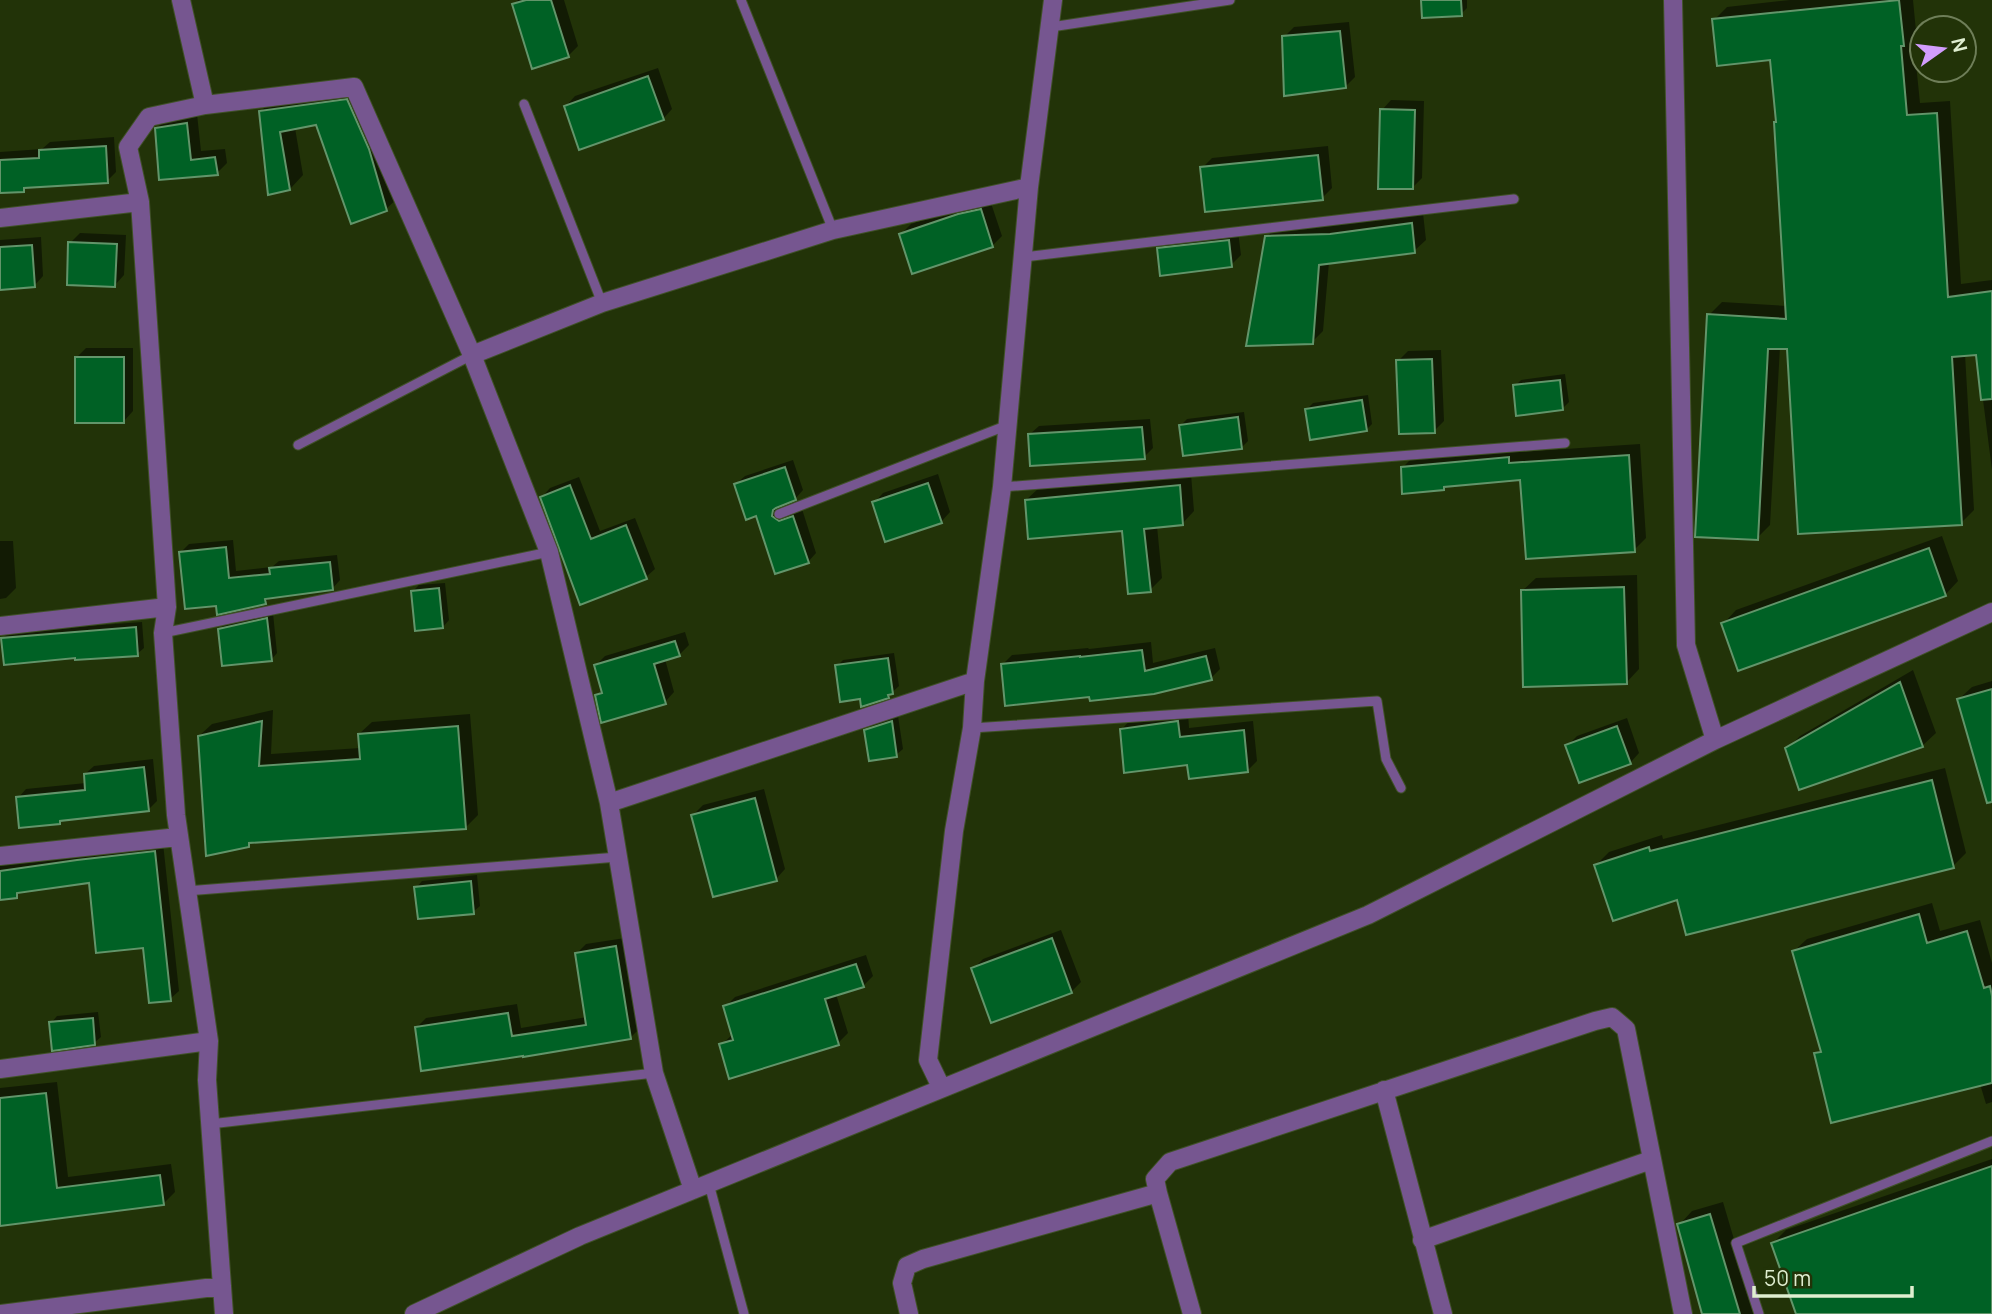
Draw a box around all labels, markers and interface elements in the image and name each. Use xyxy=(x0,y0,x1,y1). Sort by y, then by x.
north arrow xyxy=(1908,14,1978,84)
text: N xyxy=(1945,35,1974,55)
scale bar xyxy=(1754,1254,1912,1298)
text: 50 m xyxy=(1764,1264,1811,1292)

